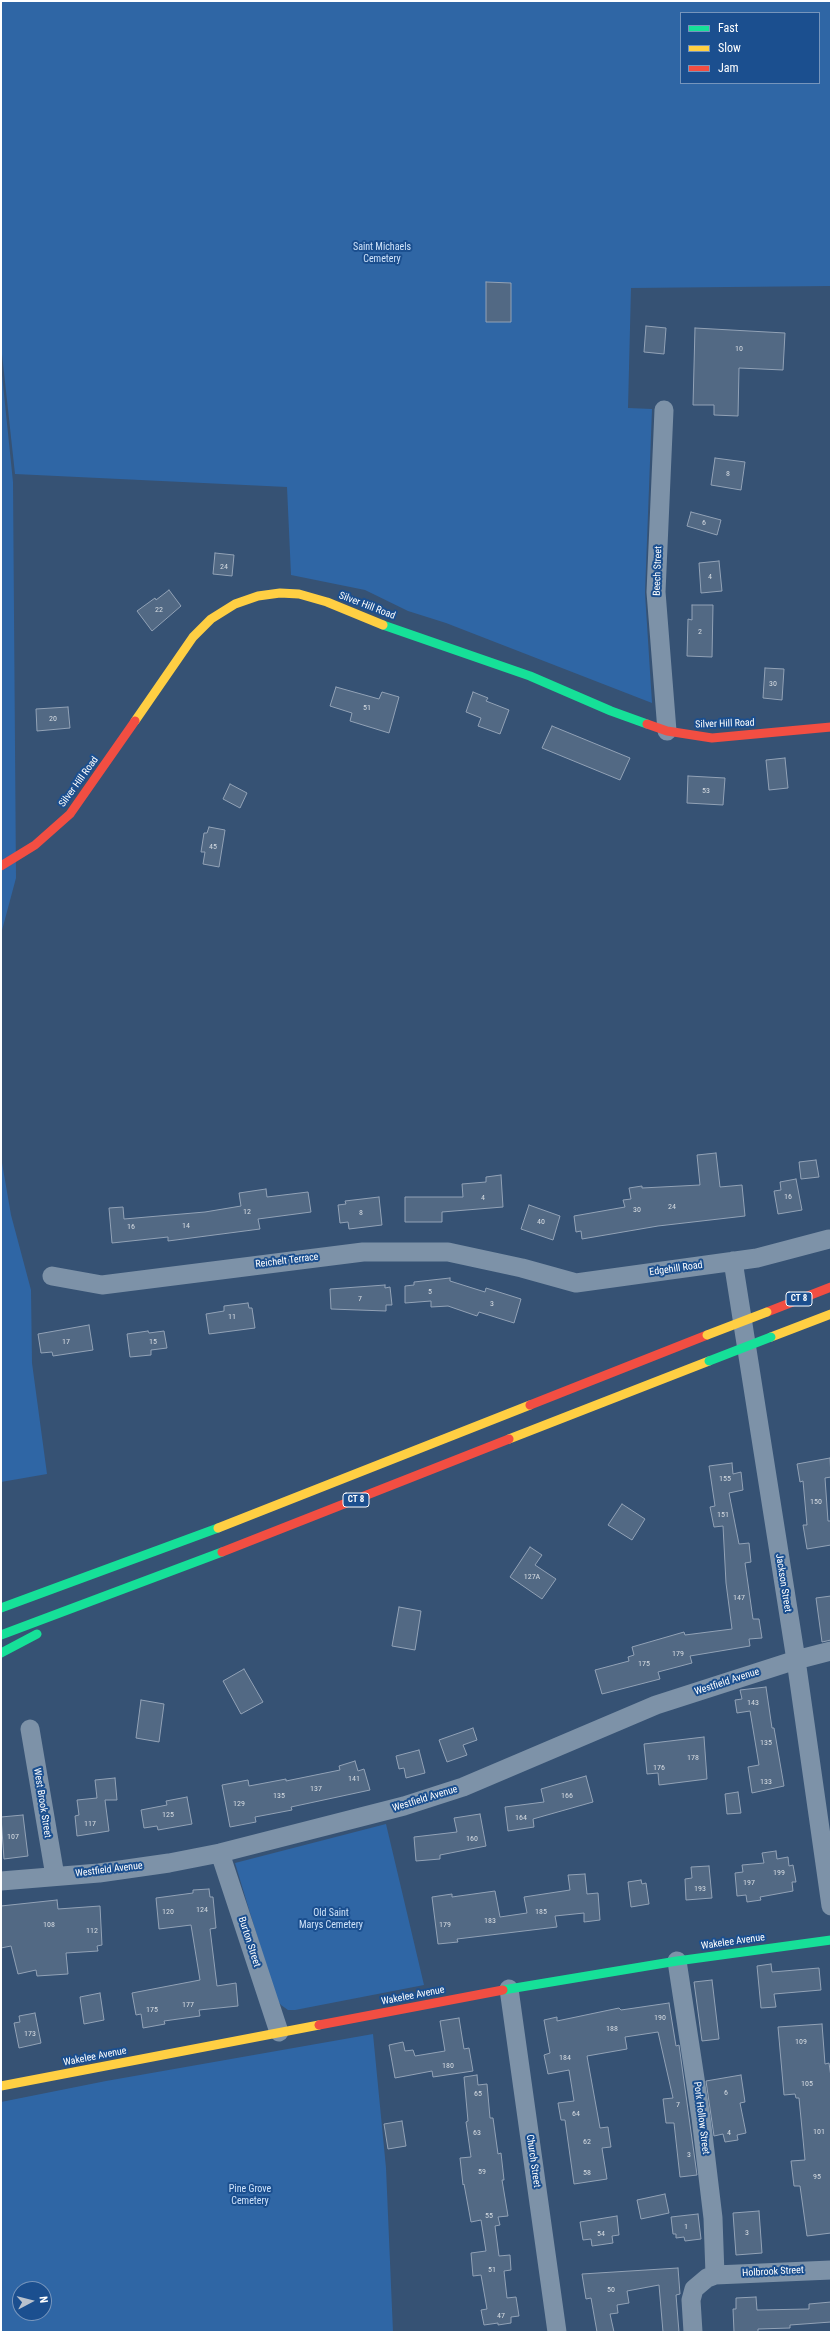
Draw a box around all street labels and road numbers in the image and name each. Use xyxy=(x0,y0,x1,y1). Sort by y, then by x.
street label: Beech Street xyxy=(651,546,665,596)
street label: Silver Hill Road xyxy=(337,590,397,622)
street label: Silver Hill Road xyxy=(695,717,755,731)
street label: Silver Hill Road xyxy=(57,754,101,810)
street label: Reichelt Terrace xyxy=(255,1251,319,1271)
street label: Edgehill Road xyxy=(649,1259,703,1279)
road number: CT 8 xyxy=(786,1292,812,1306)
road number: CT 8 xyxy=(343,1493,369,1507)
street label: Jackson Street xyxy=(772,1553,794,1613)
street label: Westfield Avenue xyxy=(693,1666,761,1698)
street label: West Brook Street xyxy=(31,1767,53,1839)
street label: Westfield Avenue xyxy=(391,1783,459,1815)
street label: Westfield Avenue xyxy=(75,1860,143,1880)
street label: Burton Street xyxy=(235,1915,263,1969)
street label: Wakelee Avenue xyxy=(700,1932,766,1952)
street label: Wakelee Avenue xyxy=(380,1984,446,2008)
street label: Wakelee Avenue xyxy=(62,2045,128,2069)
street label: Pork Hollow Street xyxy=(691,2081,711,2155)
street label: Church Street xyxy=(523,2134,543,2188)
street label: Holbrook Street xyxy=(742,2264,804,2280)

